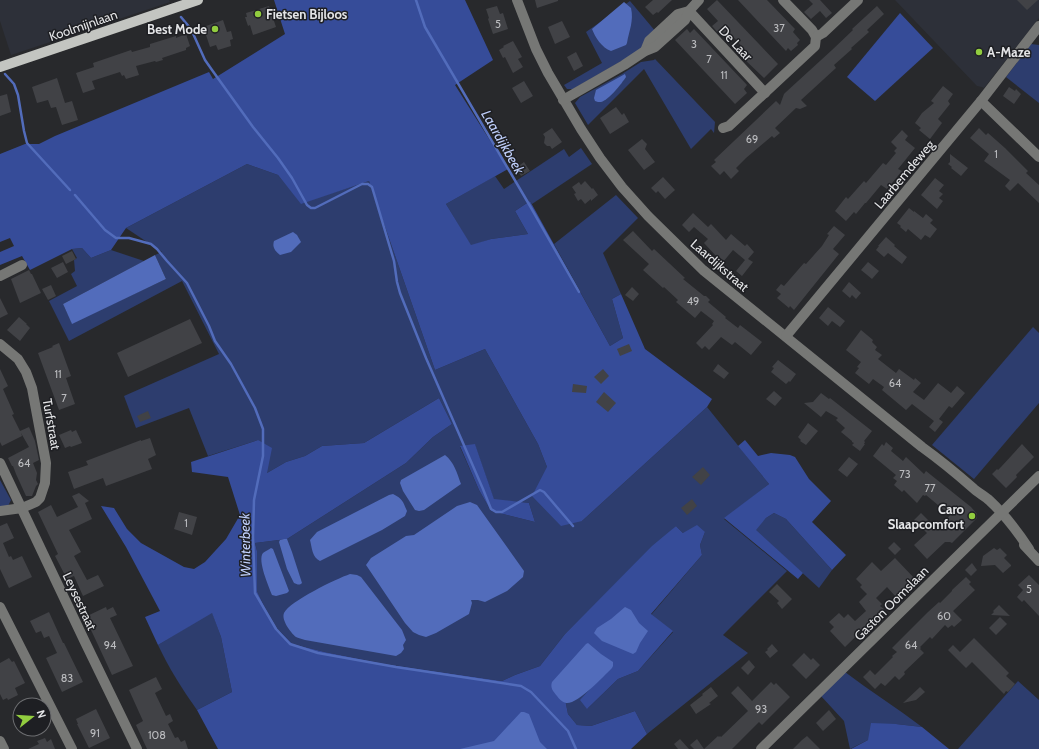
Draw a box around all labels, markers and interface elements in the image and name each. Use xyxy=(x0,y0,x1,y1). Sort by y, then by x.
street label: Koolmijnlaan xyxy=(47,6,120,45)
place label: Fietsen Bijloos xyxy=(266,6,348,22)
marker: Fietsen Bijloos xyxy=(253,9,263,19)
house number: 5 xyxy=(495,17,501,31)
place label: Best Mode xyxy=(147,21,207,37)
house number: 37 xyxy=(773,21,785,35)
street label: De Laar xyxy=(716,22,757,64)
marker: Best Mode xyxy=(210,24,220,34)
house number: 3 xyxy=(691,37,697,51)
place label: A-Maze xyxy=(987,44,1031,60)
marker: A-Maze xyxy=(974,47,984,57)
house number: 7 xyxy=(706,52,712,66)
house number: 11 xyxy=(720,68,728,82)
water label: Laardijkbeek xyxy=(477,107,529,178)
house number: 69 xyxy=(746,132,758,146)
street label: Laarbemdeweg xyxy=(871,136,938,212)
house number: 1 xyxy=(994,147,998,161)
street label: Laardijkstraat xyxy=(687,235,753,296)
house number: 49 xyxy=(687,294,699,308)
house number: 11 xyxy=(54,367,62,381)
house number: 64 xyxy=(889,376,902,390)
house number: 7 xyxy=(61,391,67,405)
street label: Turfstraat xyxy=(40,397,64,451)
house number: 64 xyxy=(18,456,31,470)
house number: 73 xyxy=(899,467,911,481)
house number: 77 xyxy=(924,481,936,495)
place label: Caro Slaapcomfort xyxy=(888,501,965,532)
marker: Caro Slaapcomfort xyxy=(967,511,977,521)
water label: Winterbeek xyxy=(235,512,255,577)
house number: 1 xyxy=(184,516,188,530)
street label: Gaston Oomslaan xyxy=(850,562,932,644)
street label: Leysestraat xyxy=(60,570,101,633)
house number: 5 xyxy=(1026,582,1032,596)
house number: 60 xyxy=(937,609,951,623)
house number: 94 xyxy=(104,638,117,652)
house number: 64 xyxy=(905,638,918,652)
house number: 83 xyxy=(61,671,73,685)
north arrow xyxy=(12,697,52,737)
house number: 93 xyxy=(755,702,767,716)
text: N xyxy=(34,708,49,720)
house number: 91 xyxy=(90,726,100,740)
house number: 108 xyxy=(148,728,166,742)

